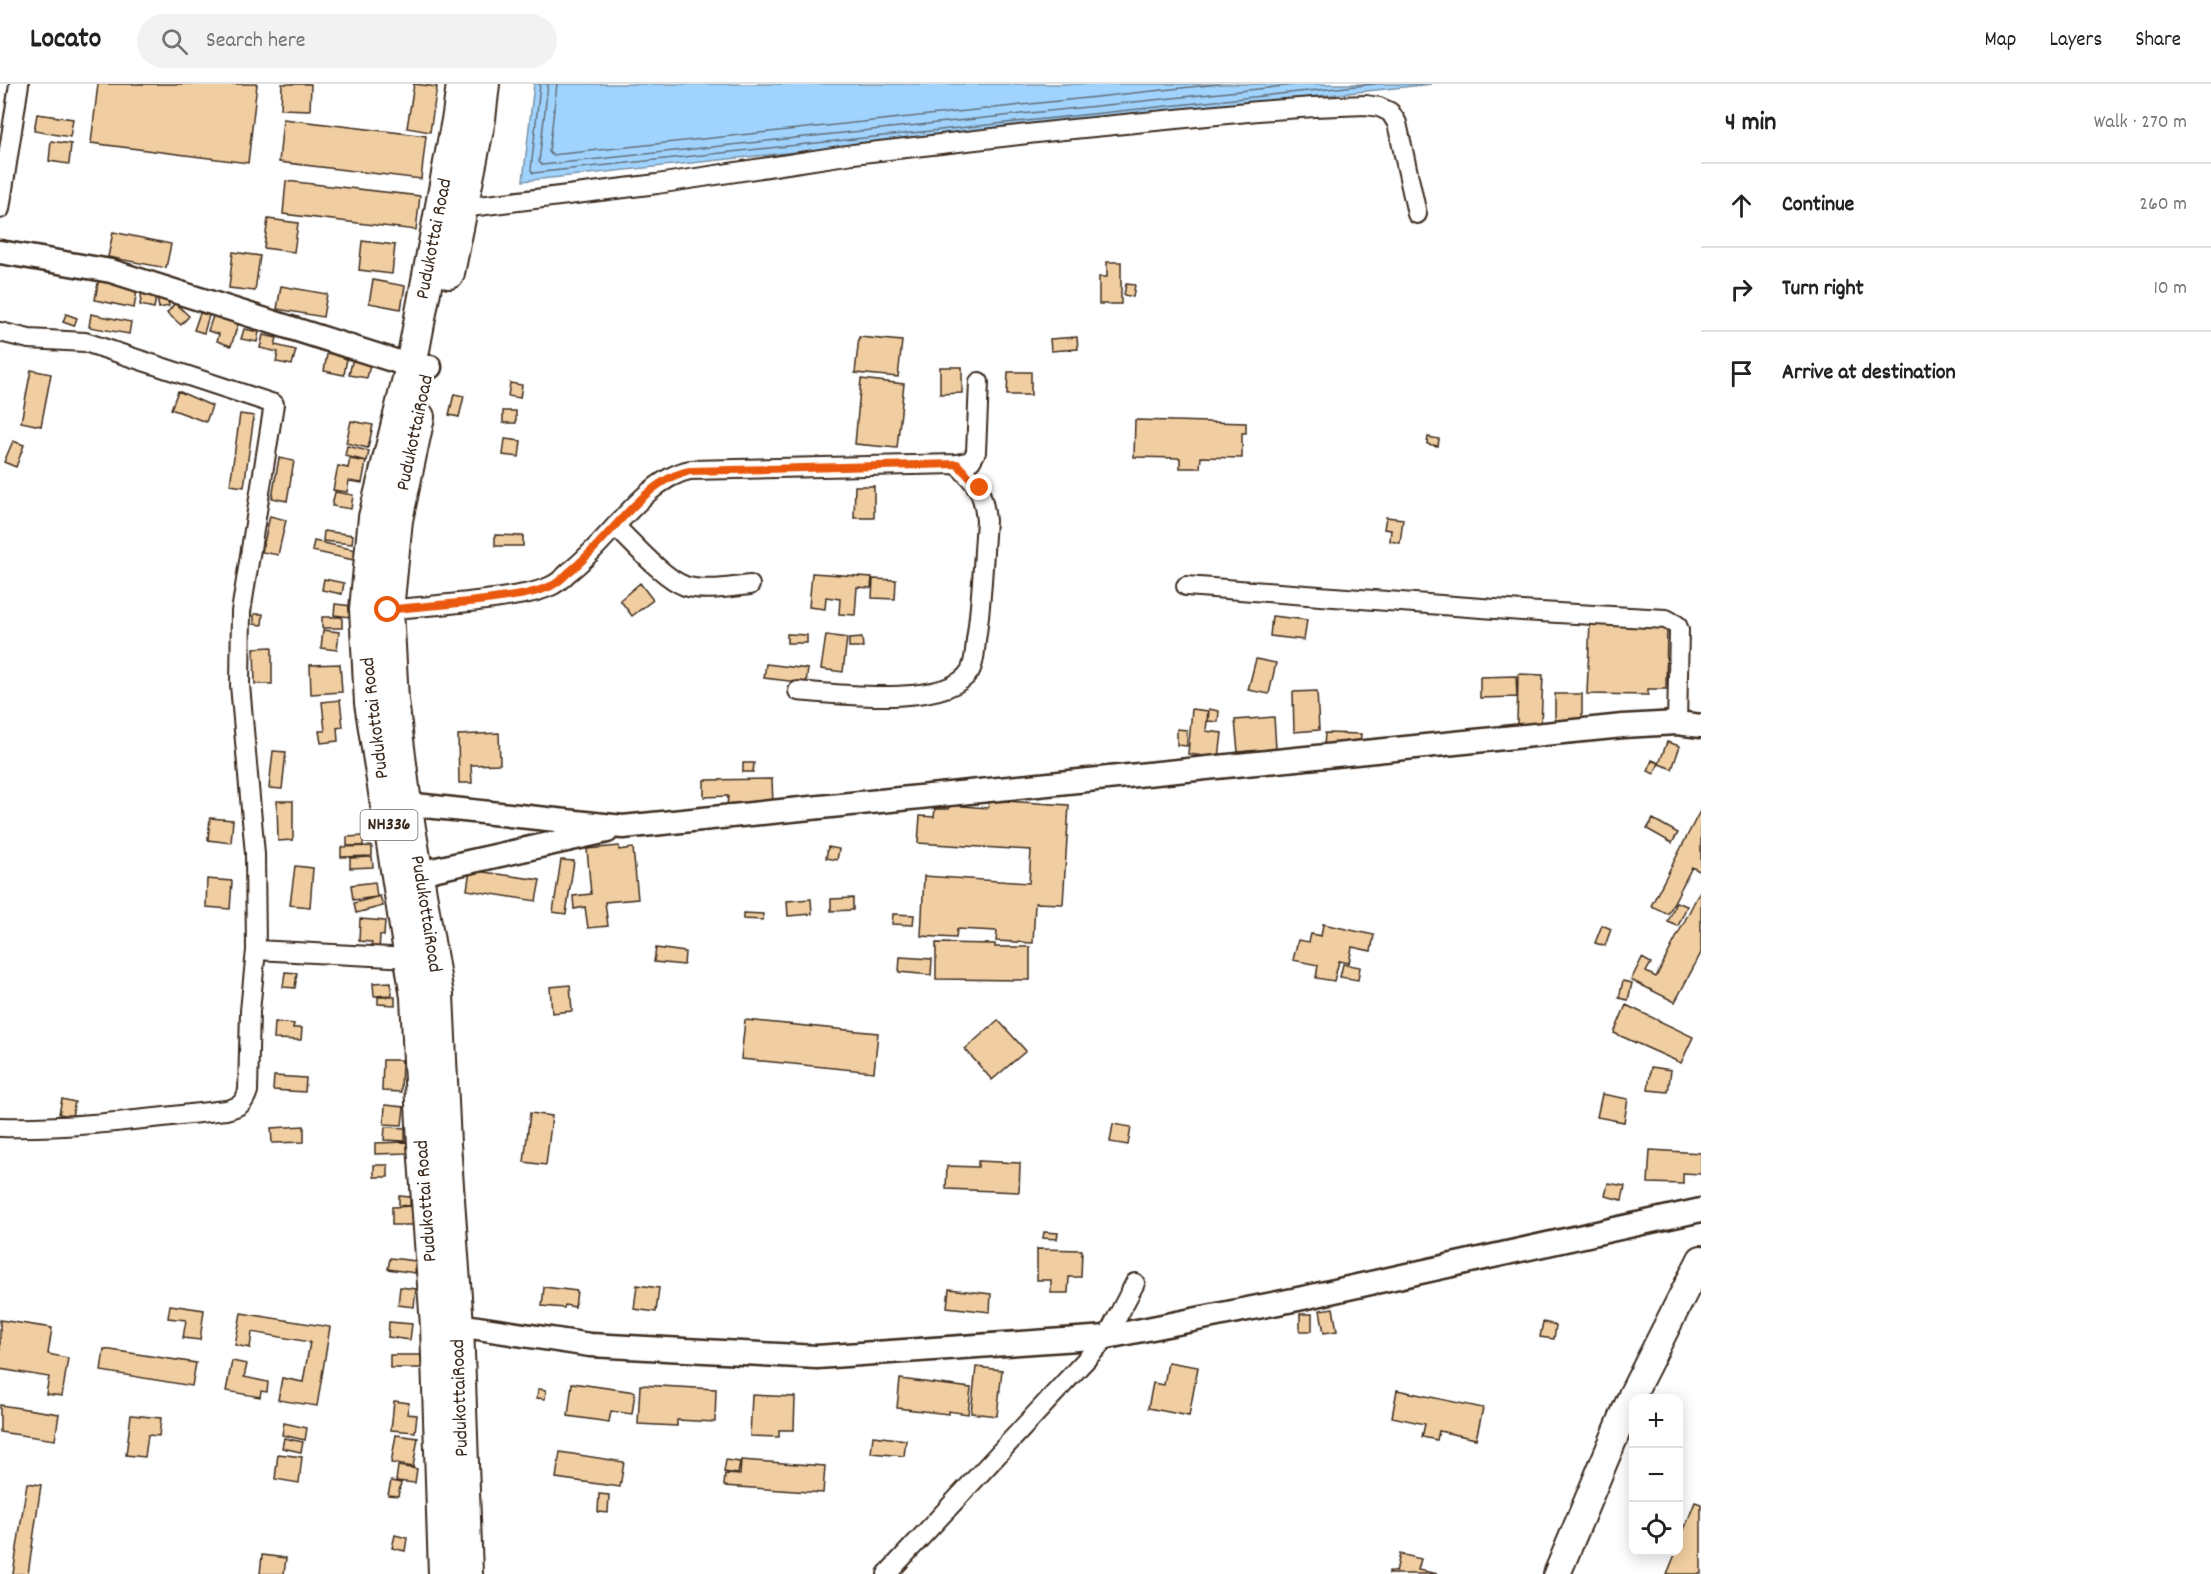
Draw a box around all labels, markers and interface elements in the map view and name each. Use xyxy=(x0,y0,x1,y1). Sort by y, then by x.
search box xyxy=(137,14,557,68)
text: Locato xyxy=(30,21,101,61)
icon: search xyxy=(158,25,191,58)
text: Search here xyxy=(206,26,306,57)
text: Map xyxy=(1985,26,2016,56)
text: Layers xyxy=(2049,26,2102,56)
text: Share xyxy=(2135,26,2181,56)
text: 4 min xyxy=(1725,105,1776,142)
text: Walk · 270 m xyxy=(2094,109,2187,137)
street label: Pudukottai Road xyxy=(410,176,460,302)
icon: ahead xyxy=(1725,189,1758,222)
text: Continue xyxy=(1782,190,1854,221)
text: 260 m xyxy=(2139,191,2187,219)
icon: right xyxy=(1725,273,1758,306)
text: Turn right xyxy=(1782,274,1864,305)
text: 10 m xyxy=(2153,275,2187,303)
icon: arrive xyxy=(1725,357,1758,390)
text: Arrive at destination xyxy=(1782,358,1956,389)
street label: PudukottaiRoad xyxy=(390,372,442,494)
route end xyxy=(966,474,992,500)
route start xyxy=(374,596,400,622)
street label: Pudukottai Road xyxy=(355,655,397,781)
road number: NH336 xyxy=(360,810,418,840)
street label: PudukottaiRoad xyxy=(402,854,448,974)
street label: Pudukottai Road xyxy=(409,1139,445,1263)
street label: PudukottaiRoad xyxy=(445,1339,477,1457)
map controls xyxy=(1629,1394,1683,1556)
button: + xyxy=(1629,1394,1683,1448)
button: − xyxy=(1629,1448,1683,1502)
button: locate xyxy=(1629,1502,1683,1556)

